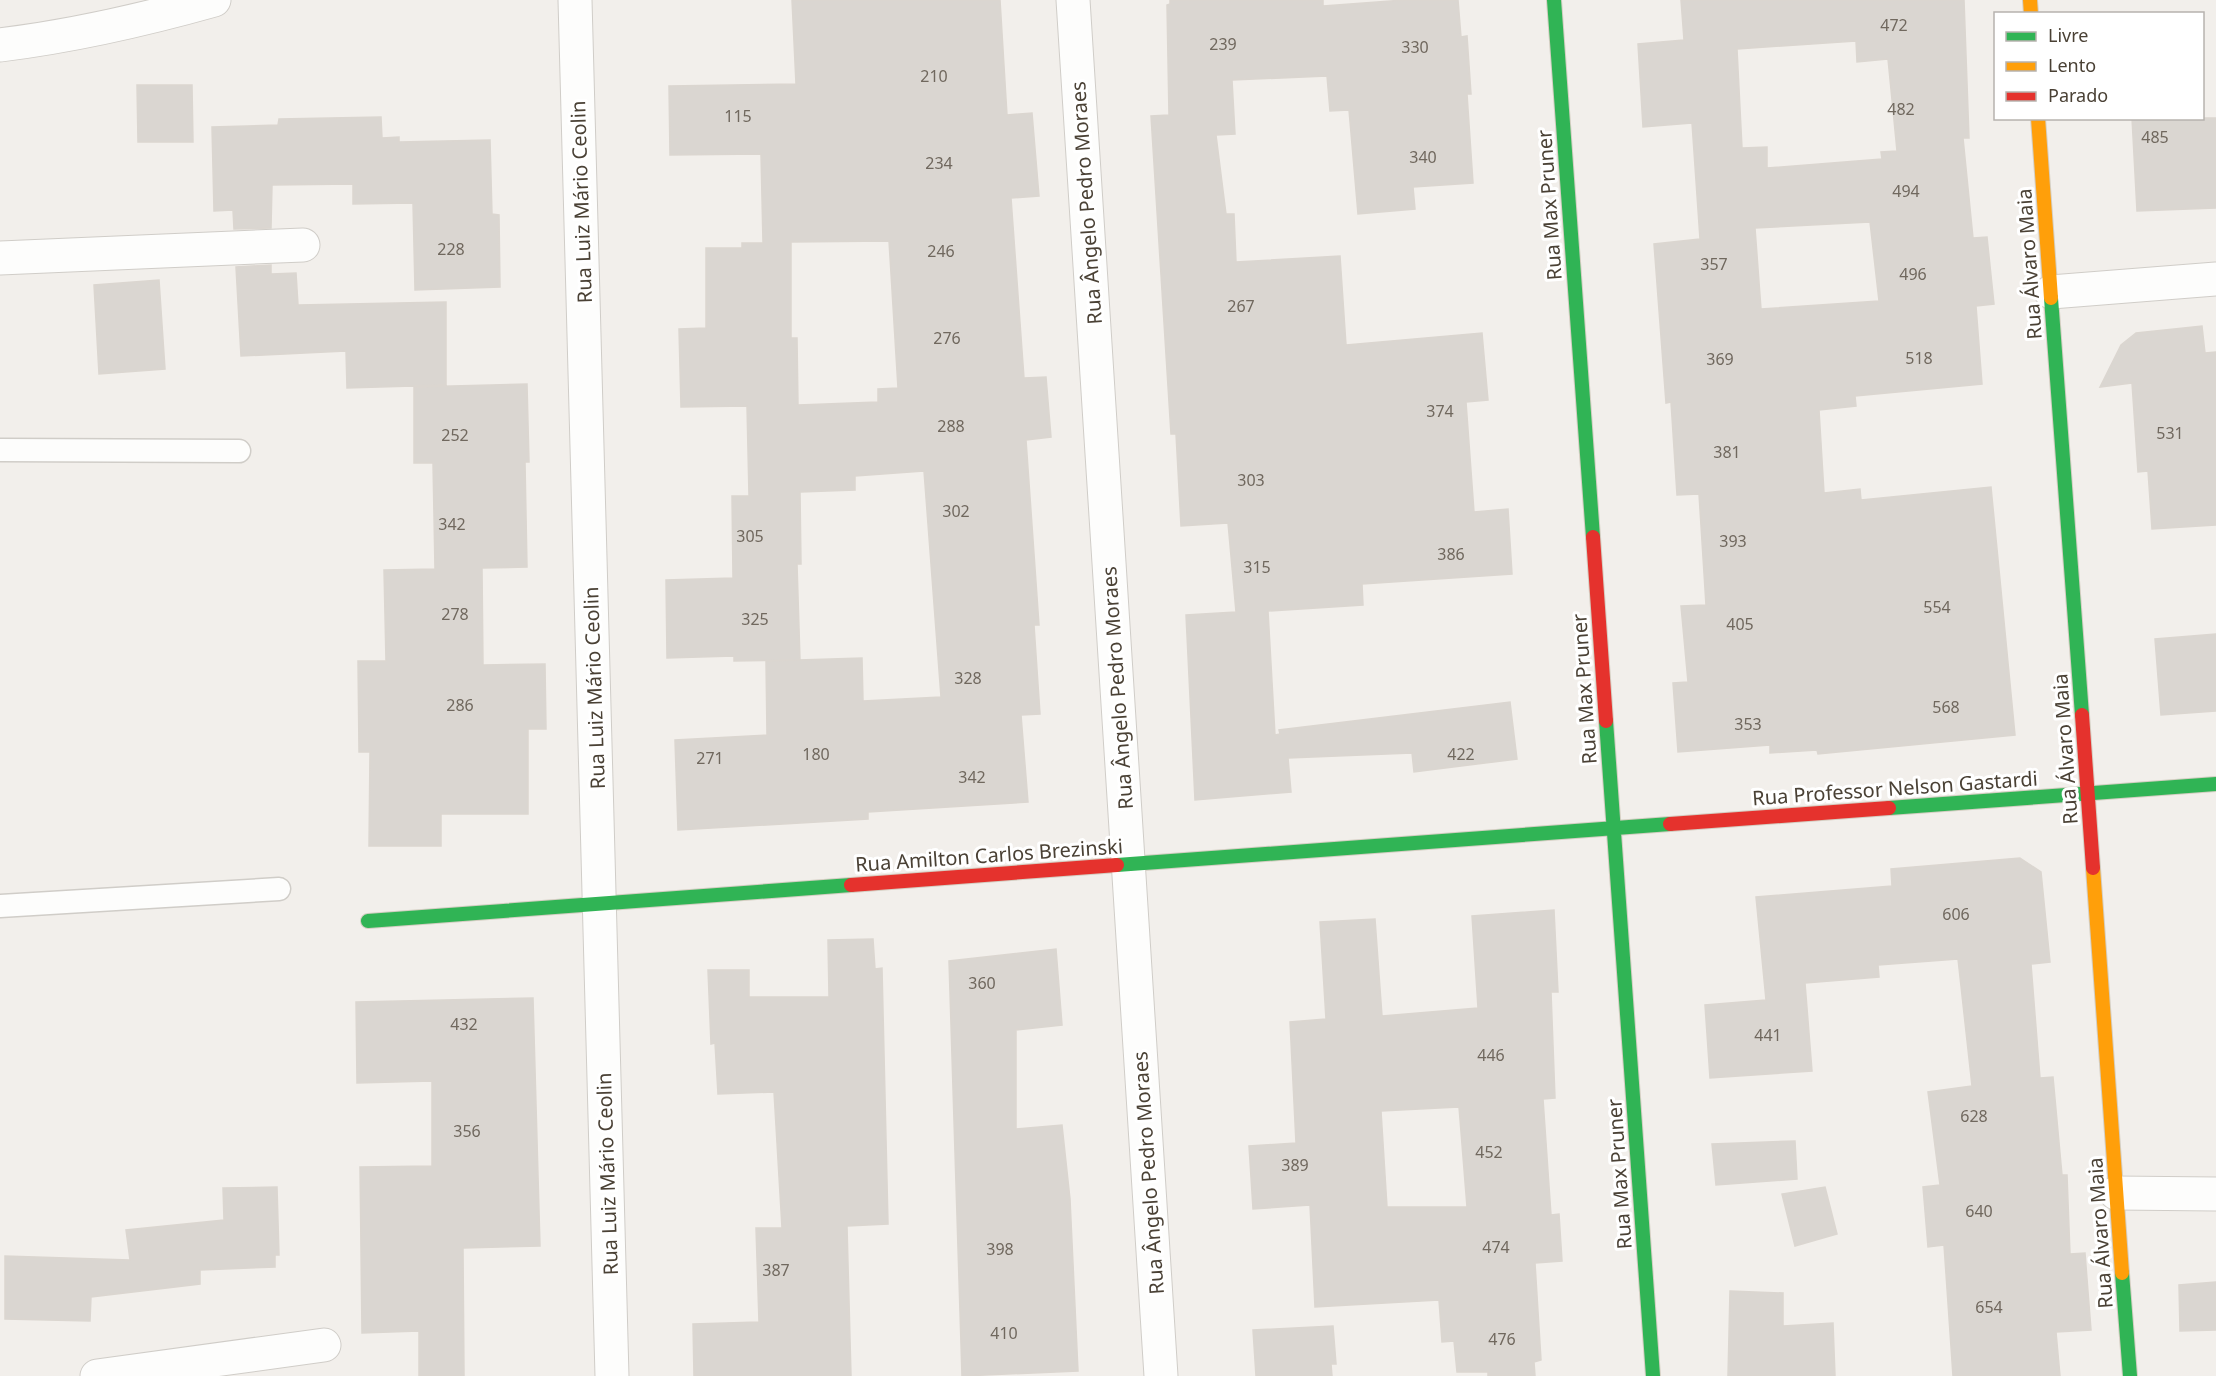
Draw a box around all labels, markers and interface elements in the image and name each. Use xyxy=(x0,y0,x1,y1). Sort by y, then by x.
legend xyxy=(1994,12,2204,120)
house number: 472 xyxy=(1880,14,1908,36)
text: Livre xyxy=(2048,23,2088,47)
house number: 239 xyxy=(1209,33,1237,55)
house number: 330 xyxy=(1401,36,1429,58)
text: Lento xyxy=(2048,53,2096,77)
house number: 210 xyxy=(920,65,948,87)
street label: Rua Ângelo Pedro Moraes xyxy=(1064,81,1108,325)
text: Parado xyxy=(2048,83,2108,107)
house number: 482 xyxy=(1887,98,1915,120)
street label: Rua Luiz Mário Ceolin xyxy=(564,100,598,304)
house number: 115 xyxy=(724,105,752,127)
house number: 485 xyxy=(2141,126,2169,148)
street label: Rua Max Pruner xyxy=(1530,129,1568,281)
house number: 340 xyxy=(1409,146,1437,168)
house number: 234 xyxy=(925,152,953,174)
house number: 494 xyxy=(1892,180,1920,202)
street label: Rua Álvaro Maia xyxy=(2010,188,2048,340)
house number: 228 xyxy=(437,238,465,260)
house number: 246 xyxy=(927,240,955,262)
house number: 357 xyxy=(1700,253,1728,275)
house number: 496 xyxy=(1899,263,1927,285)
house number: 267 xyxy=(1227,295,1255,317)
house number: 276 xyxy=(933,327,961,349)
house number: 518 xyxy=(1905,347,1933,369)
house number: 369 xyxy=(1706,348,1734,370)
house number: 374 xyxy=(1426,400,1454,422)
house number: 288 xyxy=(937,415,965,437)
house number: 531 xyxy=(2156,422,2184,444)
house number: 252 xyxy=(441,424,469,446)
house number: 381 xyxy=(1713,441,1741,463)
house number: 303 xyxy=(1237,469,1265,491)
house number: 302 xyxy=(942,500,970,522)
house number: 342 xyxy=(438,513,466,535)
house number: 305 xyxy=(736,525,764,547)
house number: 393 xyxy=(1719,530,1747,552)
house number: 386 xyxy=(1437,543,1465,565)
house number: 315 xyxy=(1243,556,1271,578)
street label: Rua Ângelo Pedro Moraes xyxy=(1095,566,1139,810)
street label: Rua Luiz Mário Ceolin xyxy=(577,586,611,790)
house number: 554 xyxy=(1923,596,1951,618)
house number: 278 xyxy=(441,603,469,625)
house number: 325 xyxy=(741,608,769,630)
street label: Rua Max Pruner xyxy=(1565,613,1603,765)
house number: 405 xyxy=(1726,613,1754,635)
house number: 328 xyxy=(954,667,982,689)
street label: Rua Álvaro Maia xyxy=(2046,673,2084,825)
house number: 286 xyxy=(446,694,474,716)
house number: 568 xyxy=(1932,696,1960,718)
house number: 353 xyxy=(1734,713,1762,735)
house number: 180 xyxy=(802,743,830,765)
house number: 422 xyxy=(1447,743,1475,765)
house number: 271 xyxy=(696,747,724,769)
street label: Rua Professor Nelson Gastardi xyxy=(1751,765,2039,811)
house number: 342 xyxy=(958,766,986,788)
street label: Rua Amilton Carlos Brezinski xyxy=(854,832,1124,878)
house number: 606 xyxy=(1942,903,1970,925)
house number: 360 xyxy=(968,972,996,994)
house number: 432 xyxy=(450,1013,478,1035)
house number: 441 xyxy=(1754,1024,1782,1046)
house number: 446 xyxy=(1477,1044,1505,1066)
street label: Rua Ângelo Pedro Moraes xyxy=(1126,1051,1170,1295)
street label: Rua Luiz Mário Ceolin xyxy=(590,1072,624,1276)
street label: Rua Max Pruner xyxy=(1600,1098,1638,1250)
house number: 628 xyxy=(1960,1105,1988,1127)
house number: 356 xyxy=(453,1120,481,1142)
house number: 452 xyxy=(1475,1141,1503,1163)
house number: 389 xyxy=(1281,1154,1309,1176)
street label: Rua Álvaro Maia xyxy=(2081,1157,2119,1309)
house number: 640 xyxy=(1965,1200,1993,1222)
house number: 474 xyxy=(1482,1236,1510,1258)
house number: 398 xyxy=(986,1238,1014,1260)
house number: 387 xyxy=(762,1259,790,1281)
house number: 654 xyxy=(1975,1296,2003,1318)
house number: 410 xyxy=(990,1322,1018,1344)
house number: 476 xyxy=(1488,1328,1516,1350)

